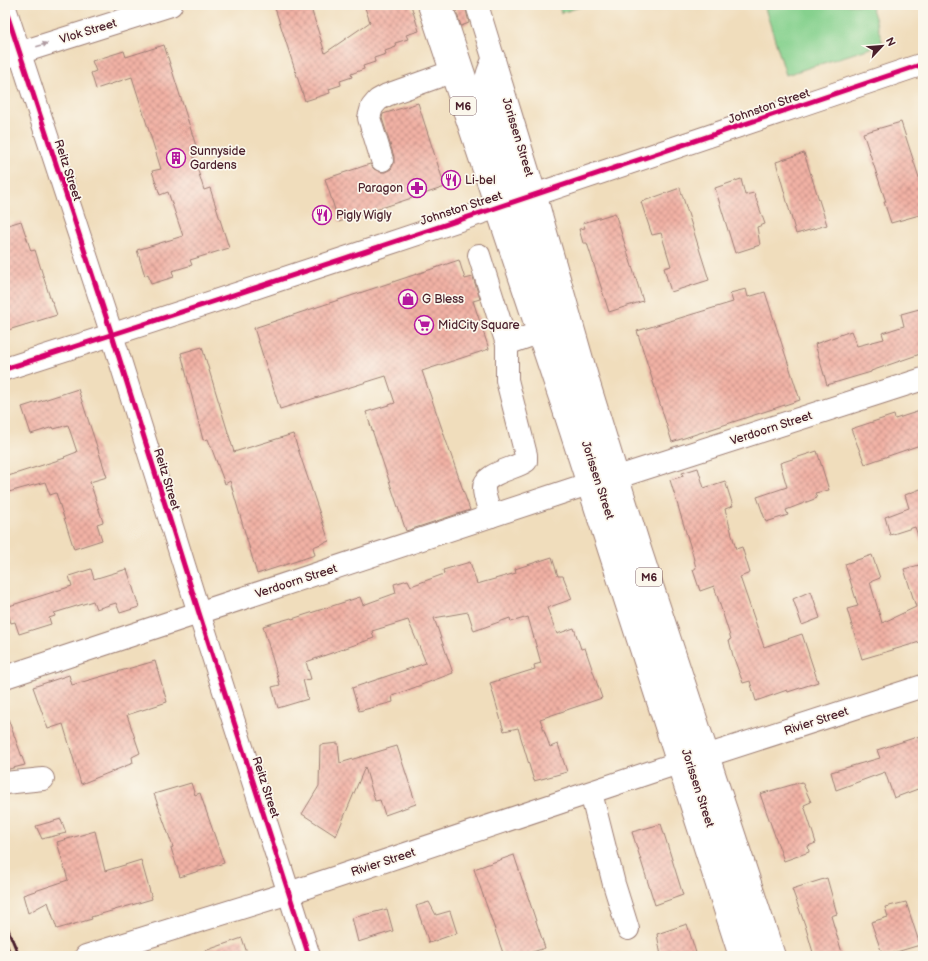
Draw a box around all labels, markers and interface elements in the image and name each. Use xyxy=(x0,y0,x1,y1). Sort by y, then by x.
street label: Vlok Street xyxy=(58,16,119,47)
north arrow xyxy=(862,26,902,66)
text: N xyxy=(883,35,898,48)
one-way arrow xyxy=(36,42,48,48)
street label: Johnston Street xyxy=(727,85,812,127)
street label: Jorissen Street xyxy=(498,96,537,179)
road number: M6 xyxy=(450,97,476,115)
street label: Reitz Street xyxy=(51,137,85,203)
place label: Sunnyside Gardens xyxy=(190,144,246,173)
building icon: Sunnyside Gardens xyxy=(165,147,187,169)
restaurant icon: Li-bel xyxy=(440,169,462,191)
place label: Li-bel xyxy=(465,173,496,188)
pharmacy icon: Paragon xyxy=(406,177,428,199)
place label: Paragon xyxy=(358,181,403,196)
street label: Johnston Street xyxy=(418,188,504,229)
restaurant icon: Pigly Wigly xyxy=(311,204,333,226)
place label: Pigly Wigly xyxy=(336,208,392,223)
shop icon: G Bless xyxy=(397,288,419,310)
place label: G Bless xyxy=(422,292,464,307)
supermarket icon: MidCity Square xyxy=(413,314,435,336)
place label: MidCity Square xyxy=(438,318,520,333)
street label: Verdoorn Street xyxy=(728,408,814,449)
street label: Jorissen Street xyxy=(578,439,617,522)
street label: Reitz Street xyxy=(150,446,183,512)
street label: Verdoorn Street xyxy=(253,561,339,602)
road number: M6 xyxy=(636,568,662,586)
street label: Rivier Street xyxy=(782,704,851,739)
street label: Jorissen Street xyxy=(678,747,717,830)
street label: Reitz Street xyxy=(249,754,283,820)
street label: Rivier Street xyxy=(349,845,418,880)

